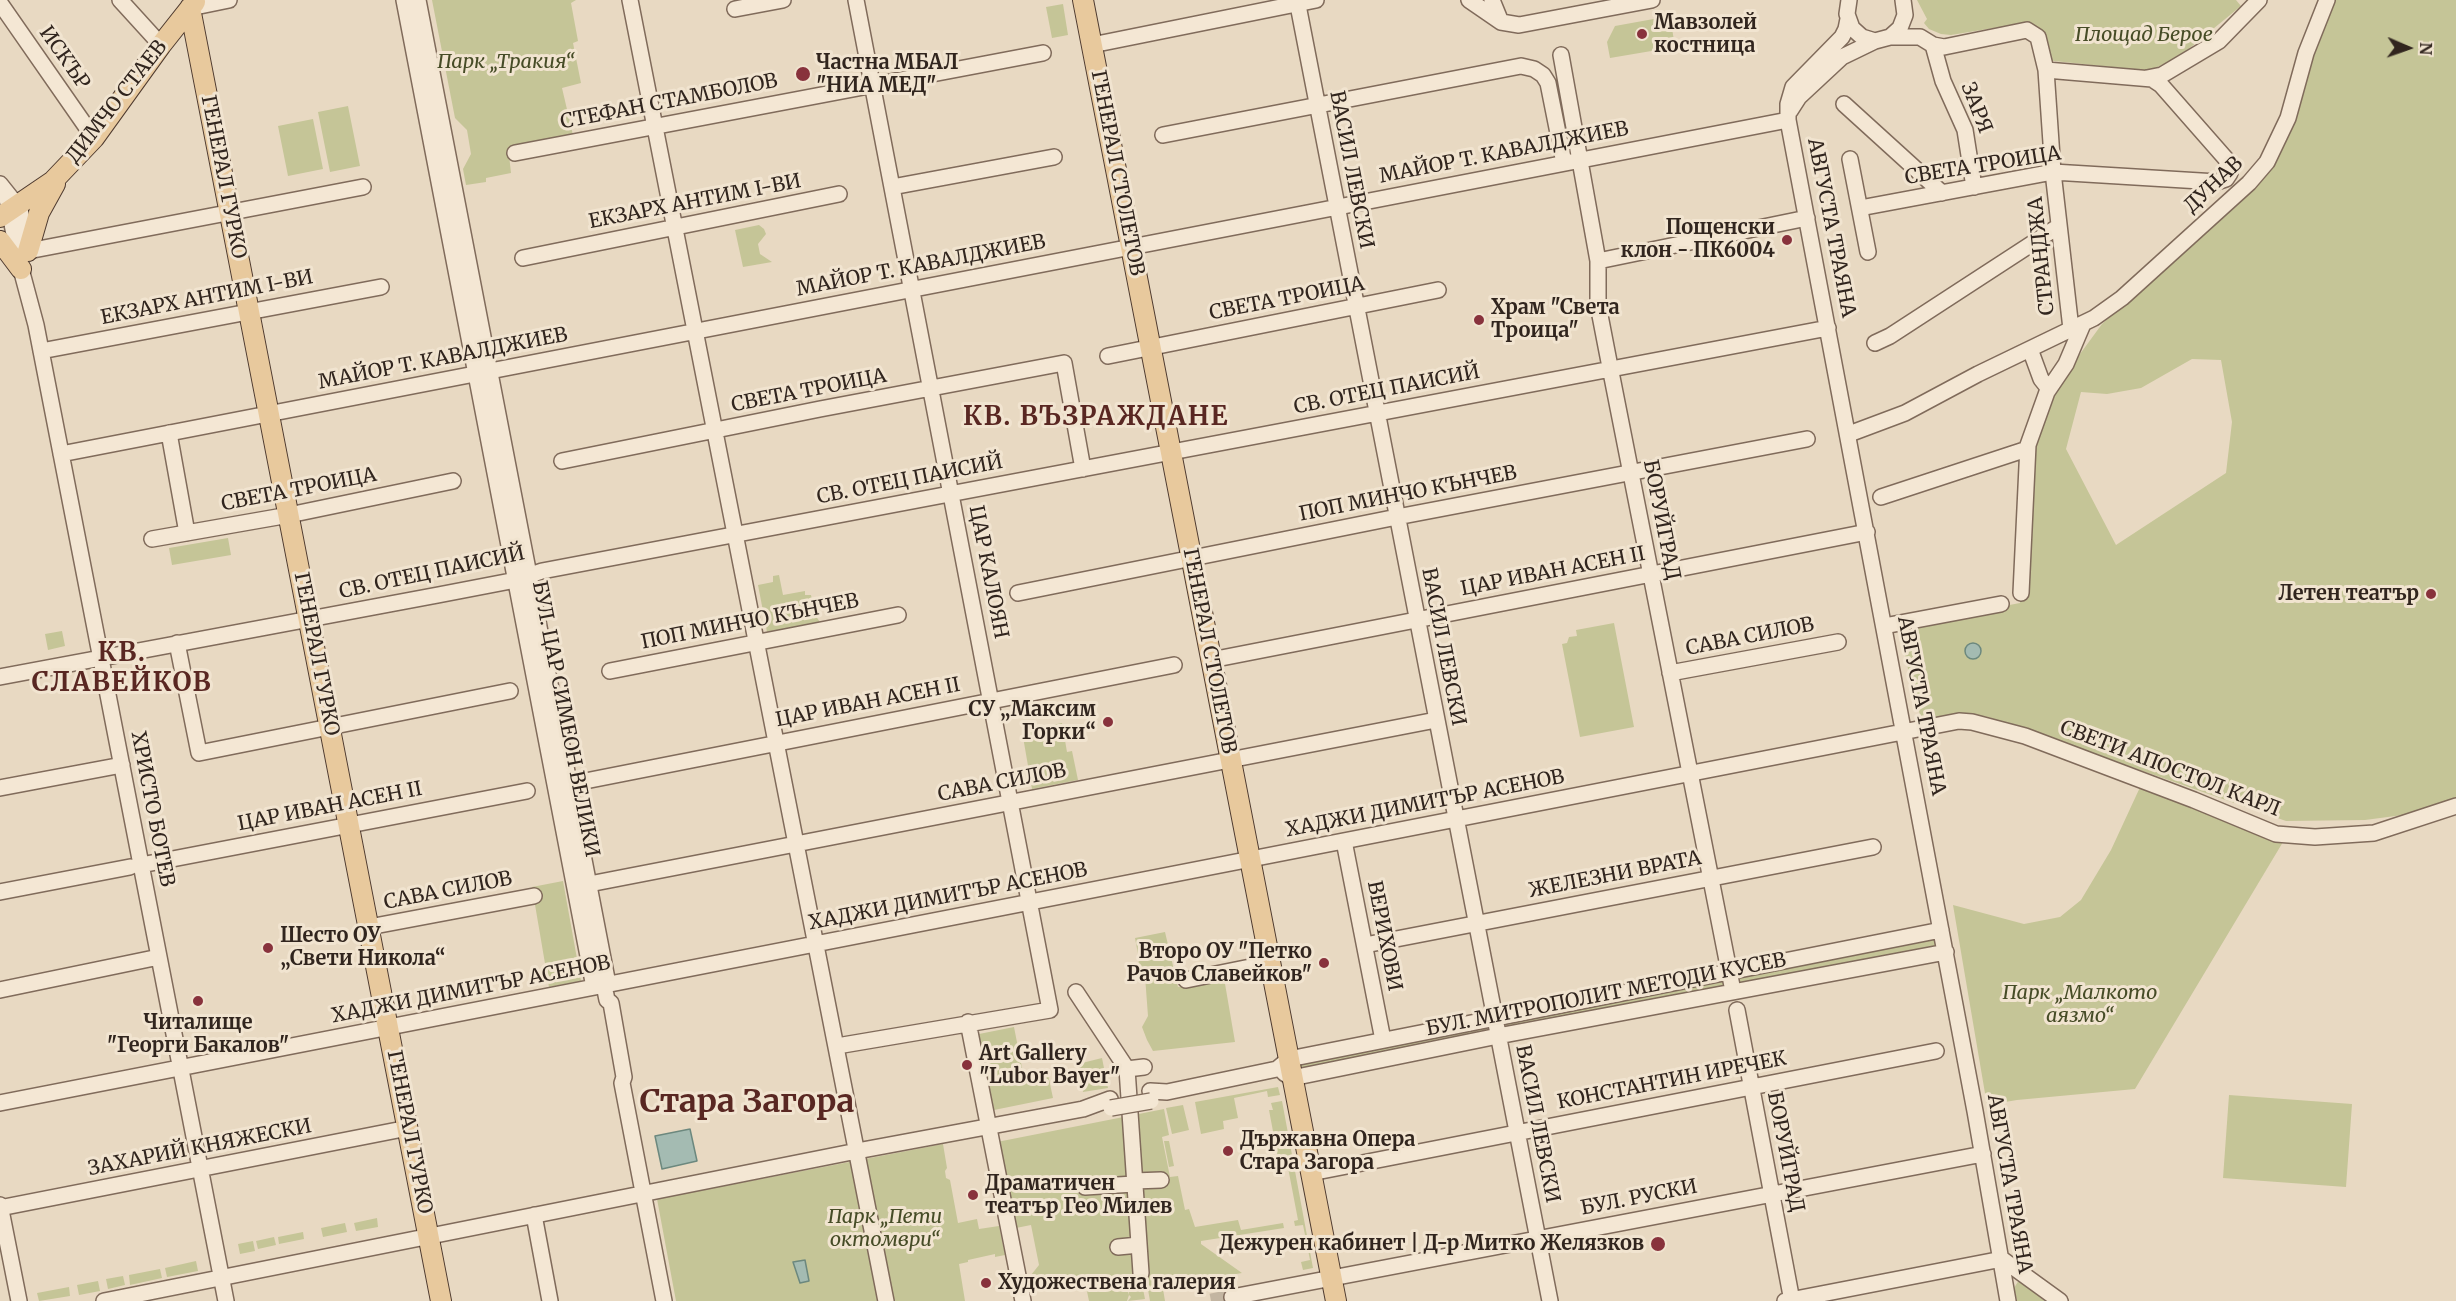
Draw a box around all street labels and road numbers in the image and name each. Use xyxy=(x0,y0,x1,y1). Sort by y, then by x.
street label: ИСКЪР xyxy=(34,22,94,94)
street label: ДИМЧО СТАЕВ xyxy=(62,36,172,168)
street label: ГЕНЕРАЛ СТОЛЕТОВ xyxy=(1085,68,1149,278)
street label: СТЕФАН СТАМБОЛОВ xyxy=(558,69,780,135)
street label: ЗАРЯ xyxy=(1955,79,1997,137)
street label: ВАСИЛ ЛЕВСКИ xyxy=(1324,89,1378,251)
street label: ГЕНЕРАЛ ГУРКО xyxy=(195,93,251,261)
street label: МАЙОР Т. КАВАЛДЖИЕВ xyxy=(1377,117,1631,189)
street label: АВГУСТА ТРАЯНА xyxy=(1802,136,1860,320)
street label: СВЕТА ТРОИЦА xyxy=(1903,142,2063,190)
street label: ДУНАВ xyxy=(2180,152,2248,218)
street label: ЕКЗАРХ АНТИМ I-ВИ xyxy=(587,170,803,234)
street label: СТРАНДЖА xyxy=(2024,196,2060,316)
street label: МАЙОР Т. КАВАЛДЖИЕВ xyxy=(794,230,1048,302)
street label: ЕКЗАРХ АНТИМ I-ВИ xyxy=(99,266,315,330)
street label: СВЕТА ТРОИЦА xyxy=(1207,272,1367,326)
street label: МАЙОР Т. КАВАЛДЖИЕВ xyxy=(316,323,570,395)
street label: СВ. ОТЕЦ ПАИСИЙ xyxy=(1292,360,1482,420)
street label: СВЕТА ТРОИЦА xyxy=(729,364,889,418)
street label: СВ. ОТЕЦ ПАИСИЙ xyxy=(815,450,1005,510)
street label: БОРУЙГРАД xyxy=(1638,458,1684,582)
street label: ПОП МИНЧО КЪНЧЕВ xyxy=(1297,461,1519,527)
street label: СВЕТА ТРОИЦА xyxy=(219,463,379,517)
street label: ЦАР КАЛОЯН xyxy=(963,503,1013,641)
street label: СВ. ОТЕЦ ПАИСИЙ xyxy=(337,542,527,604)
street label: ЦАР ИВАН АСЕН II xyxy=(1459,542,1647,602)
street label: ГЕНЕРАЛ СТОЛЕТОВ xyxy=(1177,546,1241,756)
street label: ВАСИЛ ЛЕВСКИ xyxy=(1416,566,1470,728)
street label: ГЕНЕРАЛ ГУРКО xyxy=(288,570,344,738)
street label: БУЛ. ЦАР СИМЕОН ВЕЛИКИ xyxy=(526,579,604,859)
street label: ПОП МИНЧО КЪНЧЕВ xyxy=(639,589,861,655)
street label: САВА СИЛОВ xyxy=(1684,613,1816,661)
street label: АВГУСТА ТРАЯНА xyxy=(1892,614,1950,798)
street label: ЦАР ИВАН АСЕН II xyxy=(774,673,962,733)
street label: СВЕТИ АПОСТОЛ КАРЛ xyxy=(2057,716,2283,822)
street label: ХРИСТО БОТЕВ xyxy=(125,729,179,889)
street label: САВА СИЛОВ xyxy=(936,759,1068,807)
street label: ХАДЖИ ДИМИТЪР АСЕНОВ xyxy=(1284,765,1566,843)
street label: ЦАР ИВАН АСЕН II xyxy=(236,777,424,837)
street label: ЖЕЛЕЗНИ ВРАТА xyxy=(1527,847,1703,903)
street label: ХАДЖИ ДИМИТЪР АСЕНОВ xyxy=(807,858,1089,936)
street label: САВА СИЛОВ xyxy=(382,867,514,915)
street label: ВЕРИХОВИ xyxy=(1362,879,1406,993)
street label: БУЛ. МИТРОПОЛИТ МЕТОДИ КУСЕВ xyxy=(1424,948,1788,1042)
street label: ХАДЖИ ДИМИТЪР АСЕНОВ xyxy=(330,951,612,1029)
street label: ВАСИЛ ЛЕВСКИ xyxy=(1510,1043,1564,1205)
street label: КОНСТАНТИН ИРЕЧЕК xyxy=(1555,1047,1789,1115)
street label: ГЕНЕРАЛ ГУРКО xyxy=(381,1048,437,1216)
street label: БОРУЙГРАД xyxy=(1762,1090,1808,1214)
street label: АВГУСТА ТРАЯНА xyxy=(1981,1092,2037,1276)
street label: ЗАХАРИЙ КНЯЖЕСКИ xyxy=(86,1115,314,1181)
street label: БУЛ. РУСКИ xyxy=(1579,1175,1699,1221)

